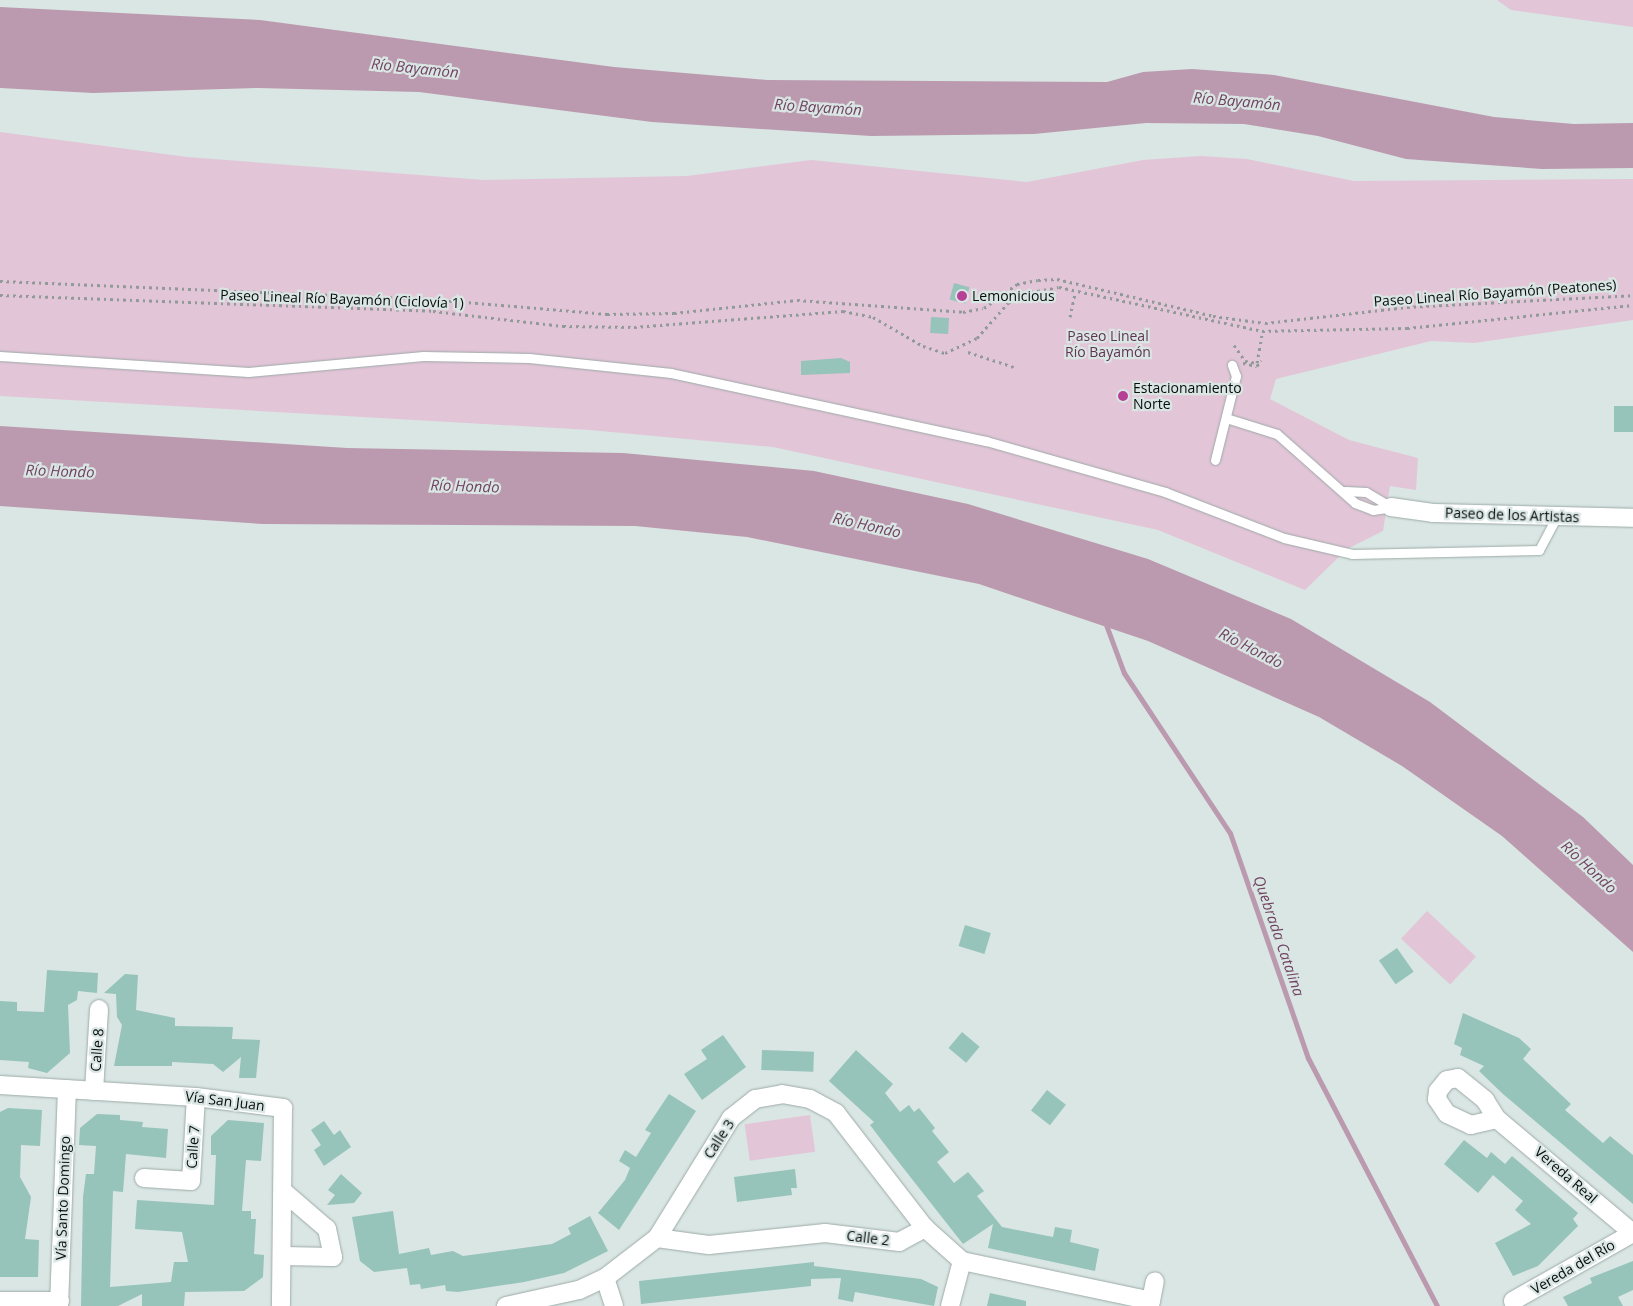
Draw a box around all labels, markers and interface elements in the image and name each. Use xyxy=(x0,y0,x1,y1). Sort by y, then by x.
water label: Río Bayamón xyxy=(370,54,460,82)
water label: Río Bayamón xyxy=(1193,88,1281,114)
water label: Río Bayamón xyxy=(774,95,862,119)
street label: Paseo Lineal Río Bayamón (Peatones) xyxy=(1373,276,1617,310)
street label: Paseo Lineal Río Bayamón (Ciclovía 1) xyxy=(220,286,464,312)
place label: Lemonicious xyxy=(972,288,1055,304)
marker: Lemonicious xyxy=(956,290,968,302)
park label: Paseo Lineal Río Bayamón xyxy=(1065,328,1151,361)
place label: Estacionamiento Norte xyxy=(1133,380,1242,412)
marker: Estacionamiento Norte xyxy=(1117,390,1129,402)
water label: Río Hondo xyxy=(25,461,95,481)
water label: Río Hondo xyxy=(430,476,500,496)
street label: Paseo de los Artistas xyxy=(1445,504,1579,526)
water label: Río Hondo xyxy=(831,508,903,542)
water label: Río Hondo xyxy=(1216,624,1286,672)
water label: Río Hondo xyxy=(1558,837,1620,897)
water label: Quebrada Catalina xyxy=(1250,873,1308,999)
street label: Calle 8 xyxy=(87,1028,107,1072)
street label: Vía San Juan xyxy=(184,1088,266,1114)
street label: Calle 3 xyxy=(700,1116,738,1162)
street label: Calle 7 xyxy=(183,1125,203,1169)
street label: Vía Santo Domingo xyxy=(52,1136,74,1260)
street label: Vereda Real xyxy=(1531,1143,1601,1207)
street label: Calle 2 xyxy=(846,1227,890,1249)
street label: Vereda del Río xyxy=(1528,1236,1618,1298)

